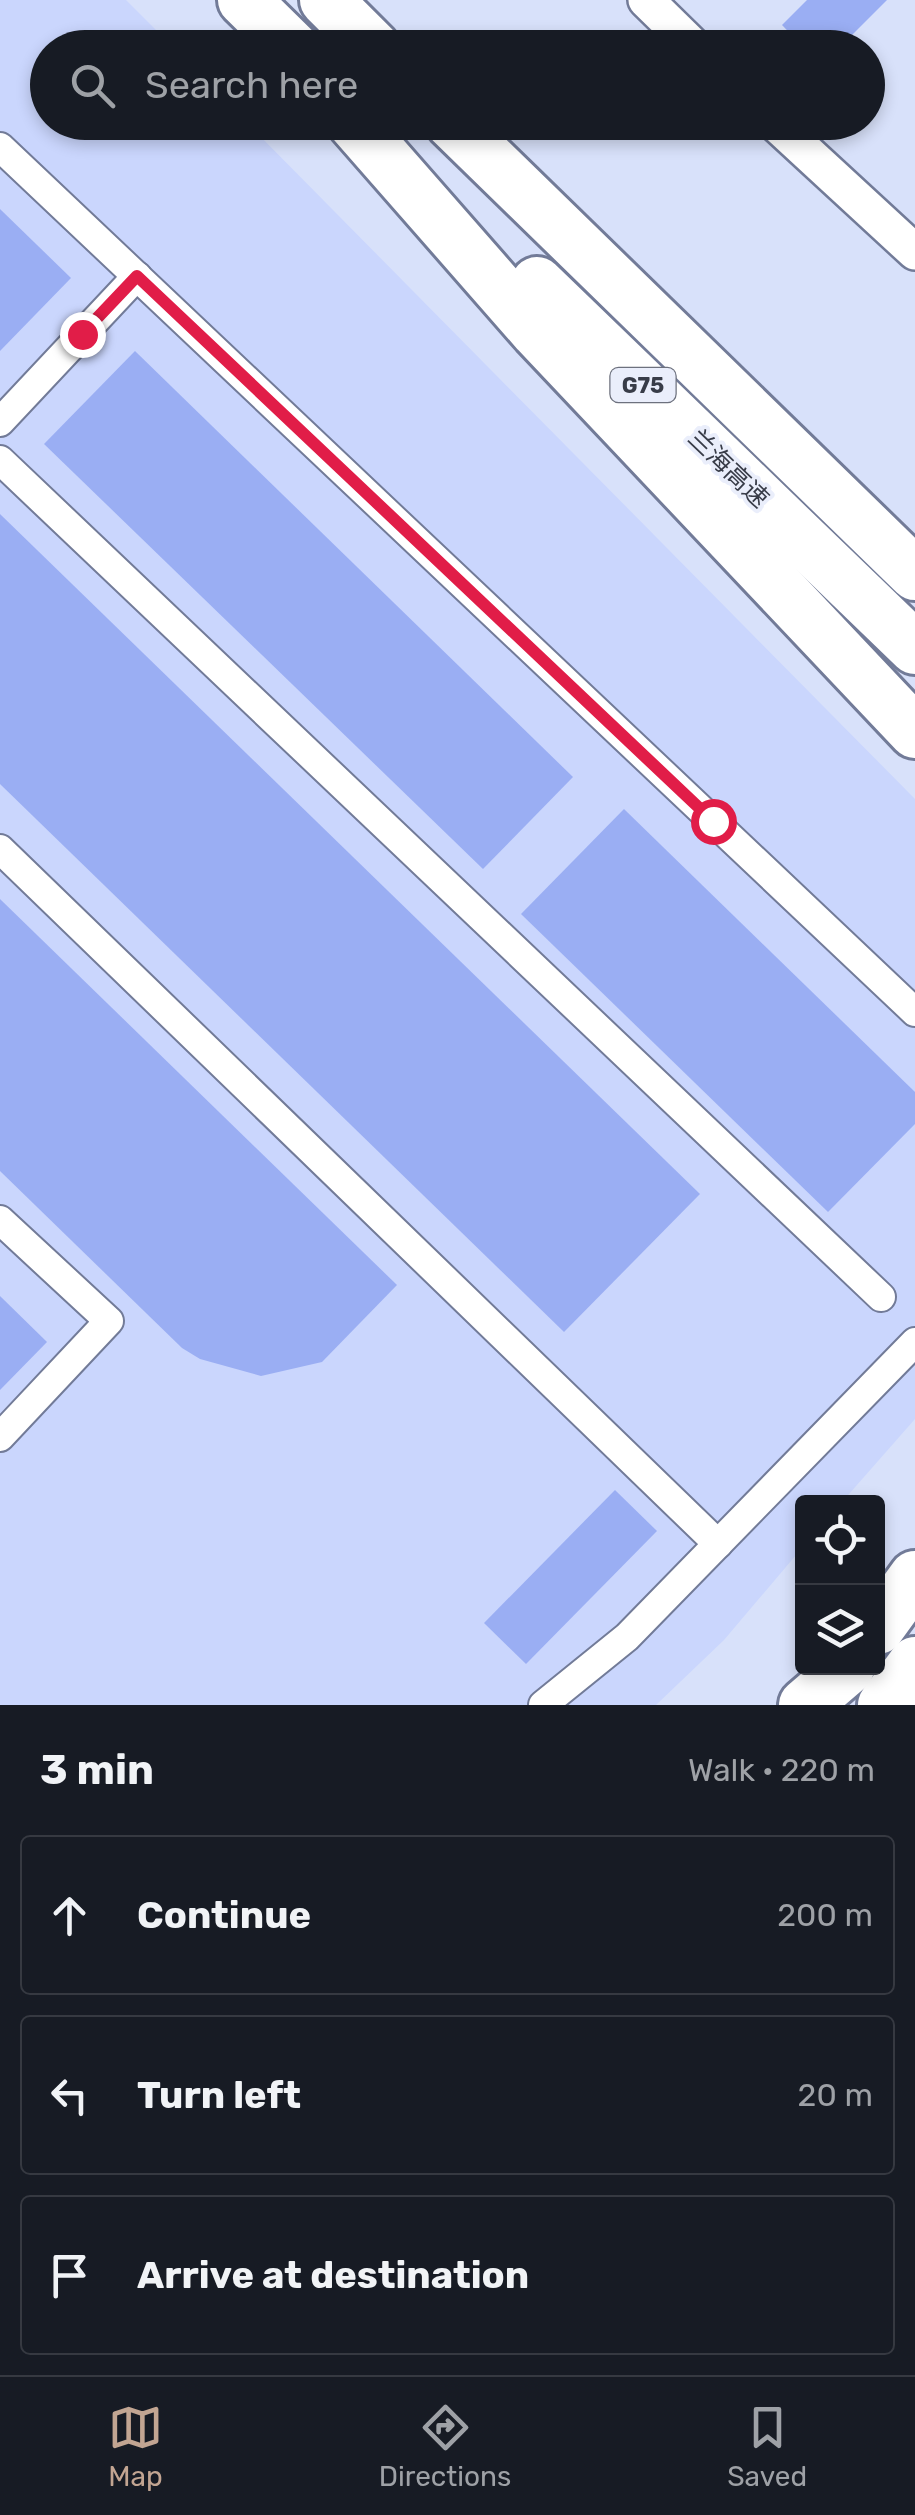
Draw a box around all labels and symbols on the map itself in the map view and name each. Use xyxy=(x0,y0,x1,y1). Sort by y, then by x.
route end xyxy=(60,312,106,358)
road number: G75 xyxy=(610,368,676,402)
street label: 兰海高速 xyxy=(683,423,775,514)
route start xyxy=(691,799,737,845)

